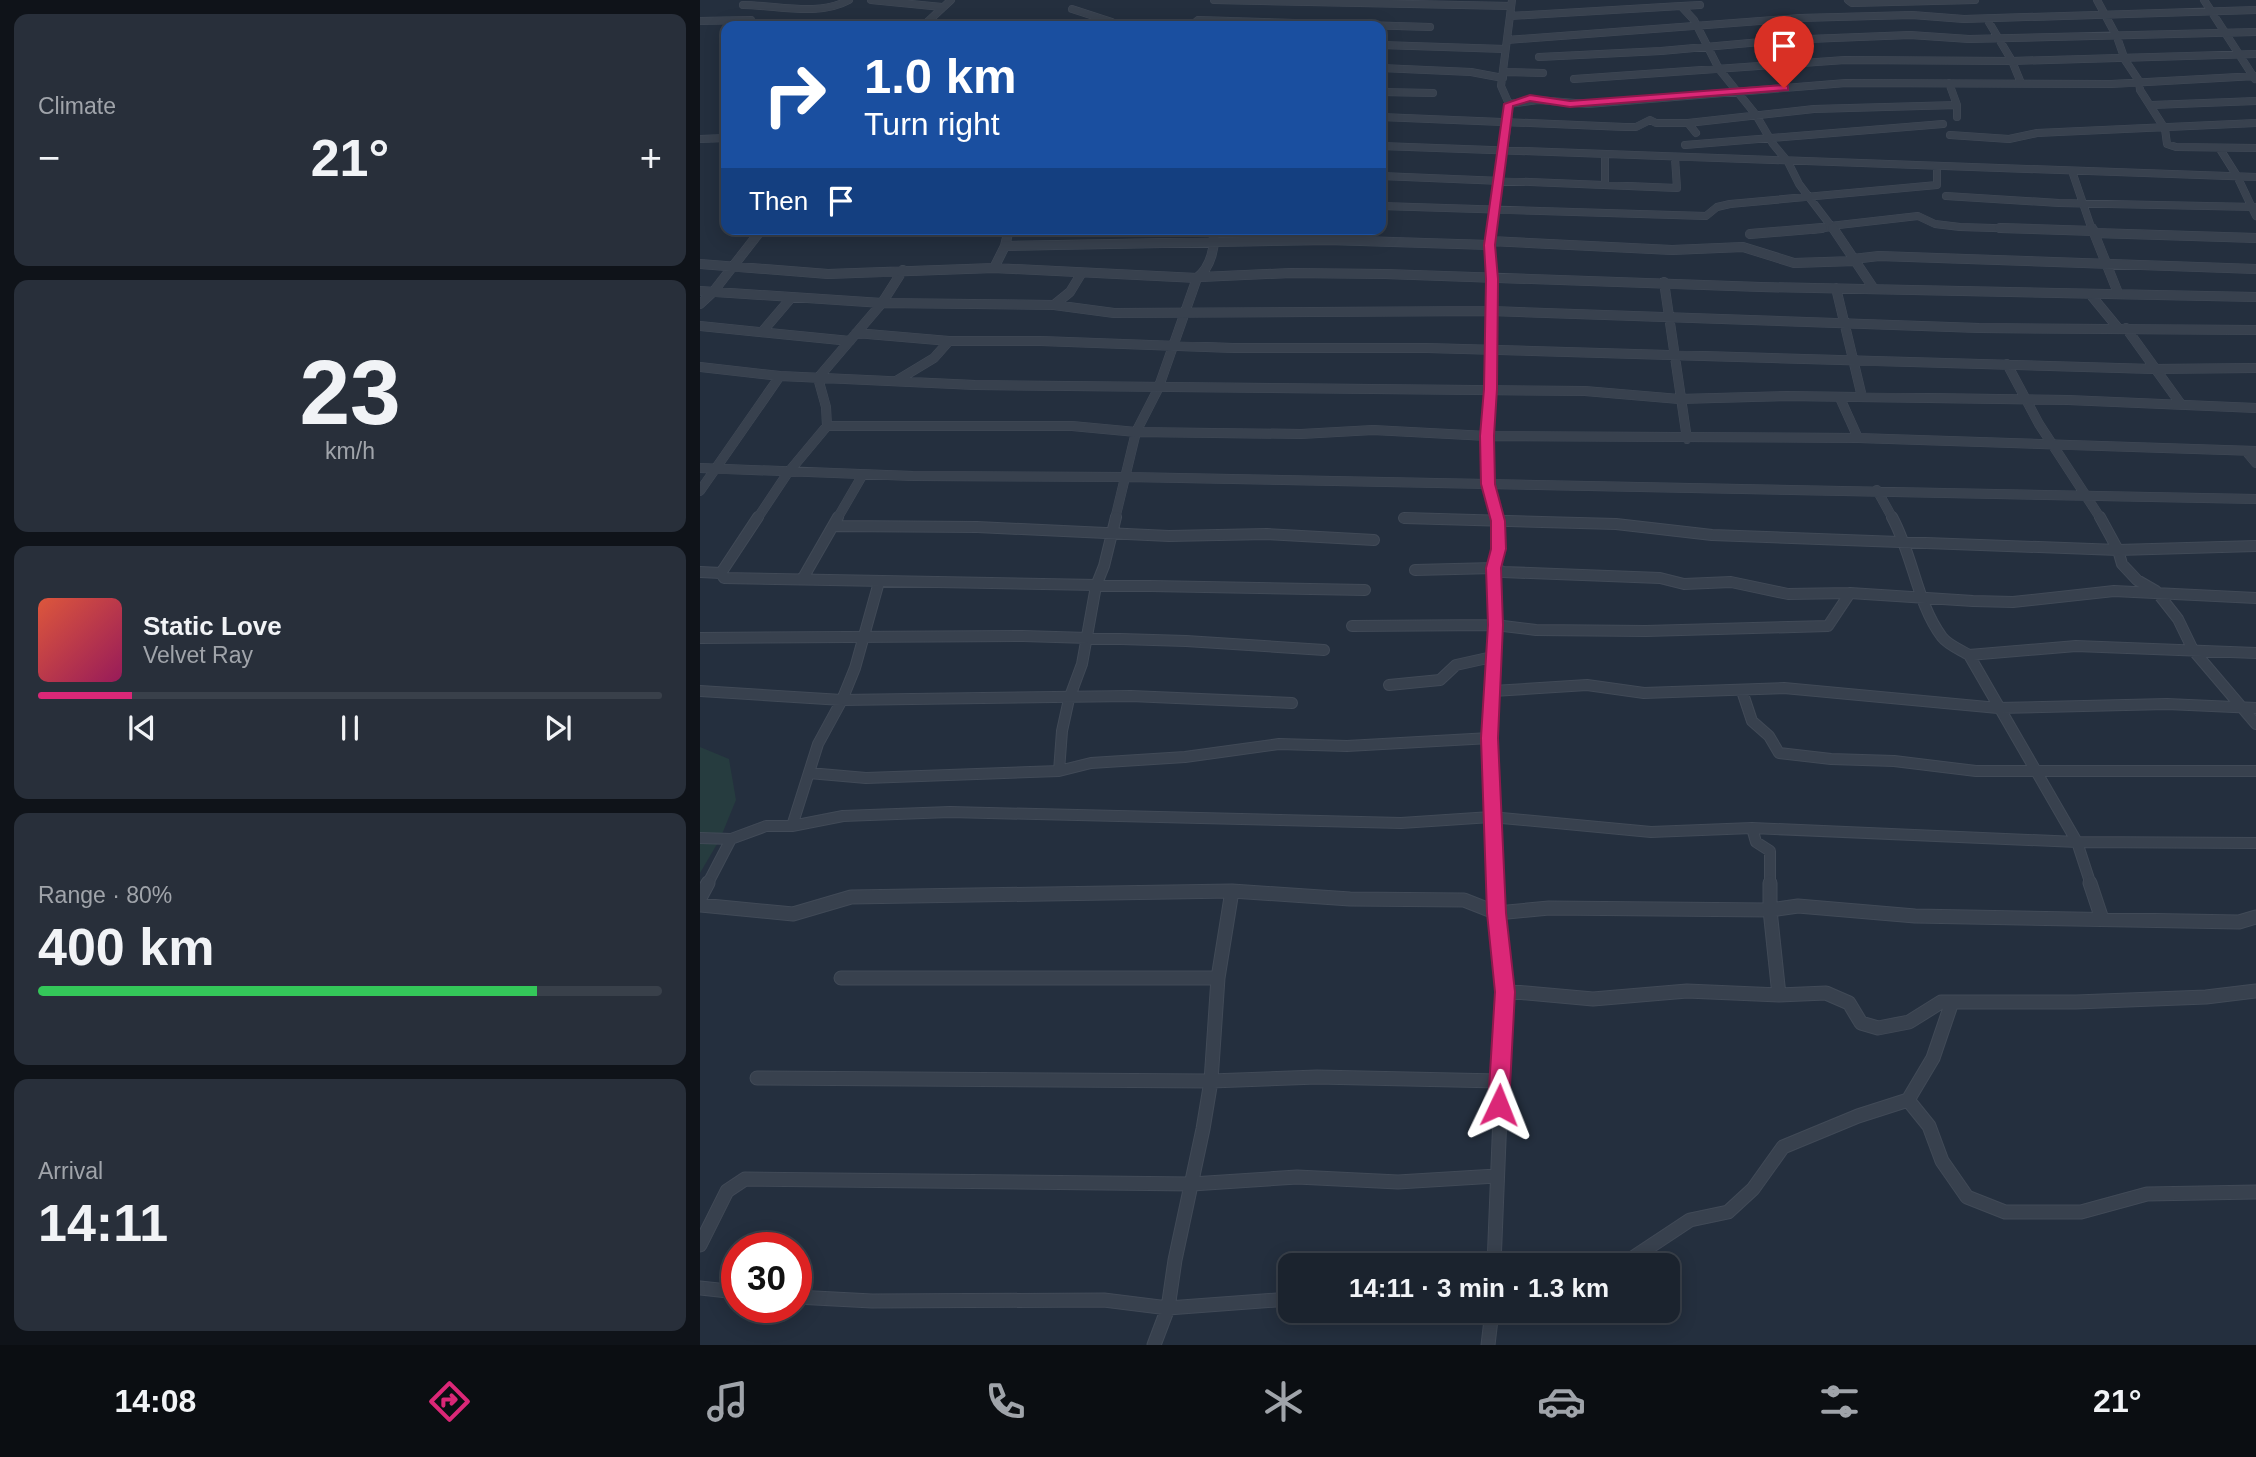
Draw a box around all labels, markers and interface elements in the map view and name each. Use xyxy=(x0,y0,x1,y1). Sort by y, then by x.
pin xyxy=(1754,16,1814,88)
icon: arrive xyxy=(1765,27,1803,65)
icon: right xyxy=(749,49,840,140)
text: 1.0 km xyxy=(864,49,1017,103)
text: Climate xyxy=(38,93,116,119)
text: Turn right xyxy=(864,106,1000,142)
text: 21° xyxy=(311,129,389,187)
text: − xyxy=(38,137,60,179)
text: + xyxy=(640,137,662,179)
icon: arrive xyxy=(822,182,860,220)
text: Then xyxy=(749,186,808,216)
text: 23 xyxy=(299,342,401,443)
text: km/h xyxy=(325,438,375,464)
text: Static Love xyxy=(143,611,282,641)
text: Velvet Ray xyxy=(143,642,253,668)
icon: previous xyxy=(123,709,161,747)
icon: pause xyxy=(331,709,369,747)
icon: next xyxy=(539,709,577,747)
text: Range · 80% xyxy=(38,882,172,908)
text: 400 km xyxy=(38,918,214,976)
position arrow xyxy=(1462,1068,1536,1142)
text: Arrival xyxy=(38,1158,103,1184)
text: 14:11 xyxy=(38,1194,168,1252)
speed limit sign: 30 xyxy=(721,1232,812,1323)
text: 14:11 · 3 min · 1.3 km xyxy=(1349,1273,1609,1303)
icon: directions xyxy=(425,1377,474,1426)
icon: music xyxy=(703,1377,752,1426)
icon: phone xyxy=(981,1377,1030,1426)
icon: climate xyxy=(1259,1377,1308,1426)
icon: car xyxy=(1537,1377,1586,1426)
icon: filters xyxy=(1815,1377,1864,1426)
text: 14:08 xyxy=(114,1383,196,1419)
text: 21° xyxy=(2093,1383,2142,1419)

